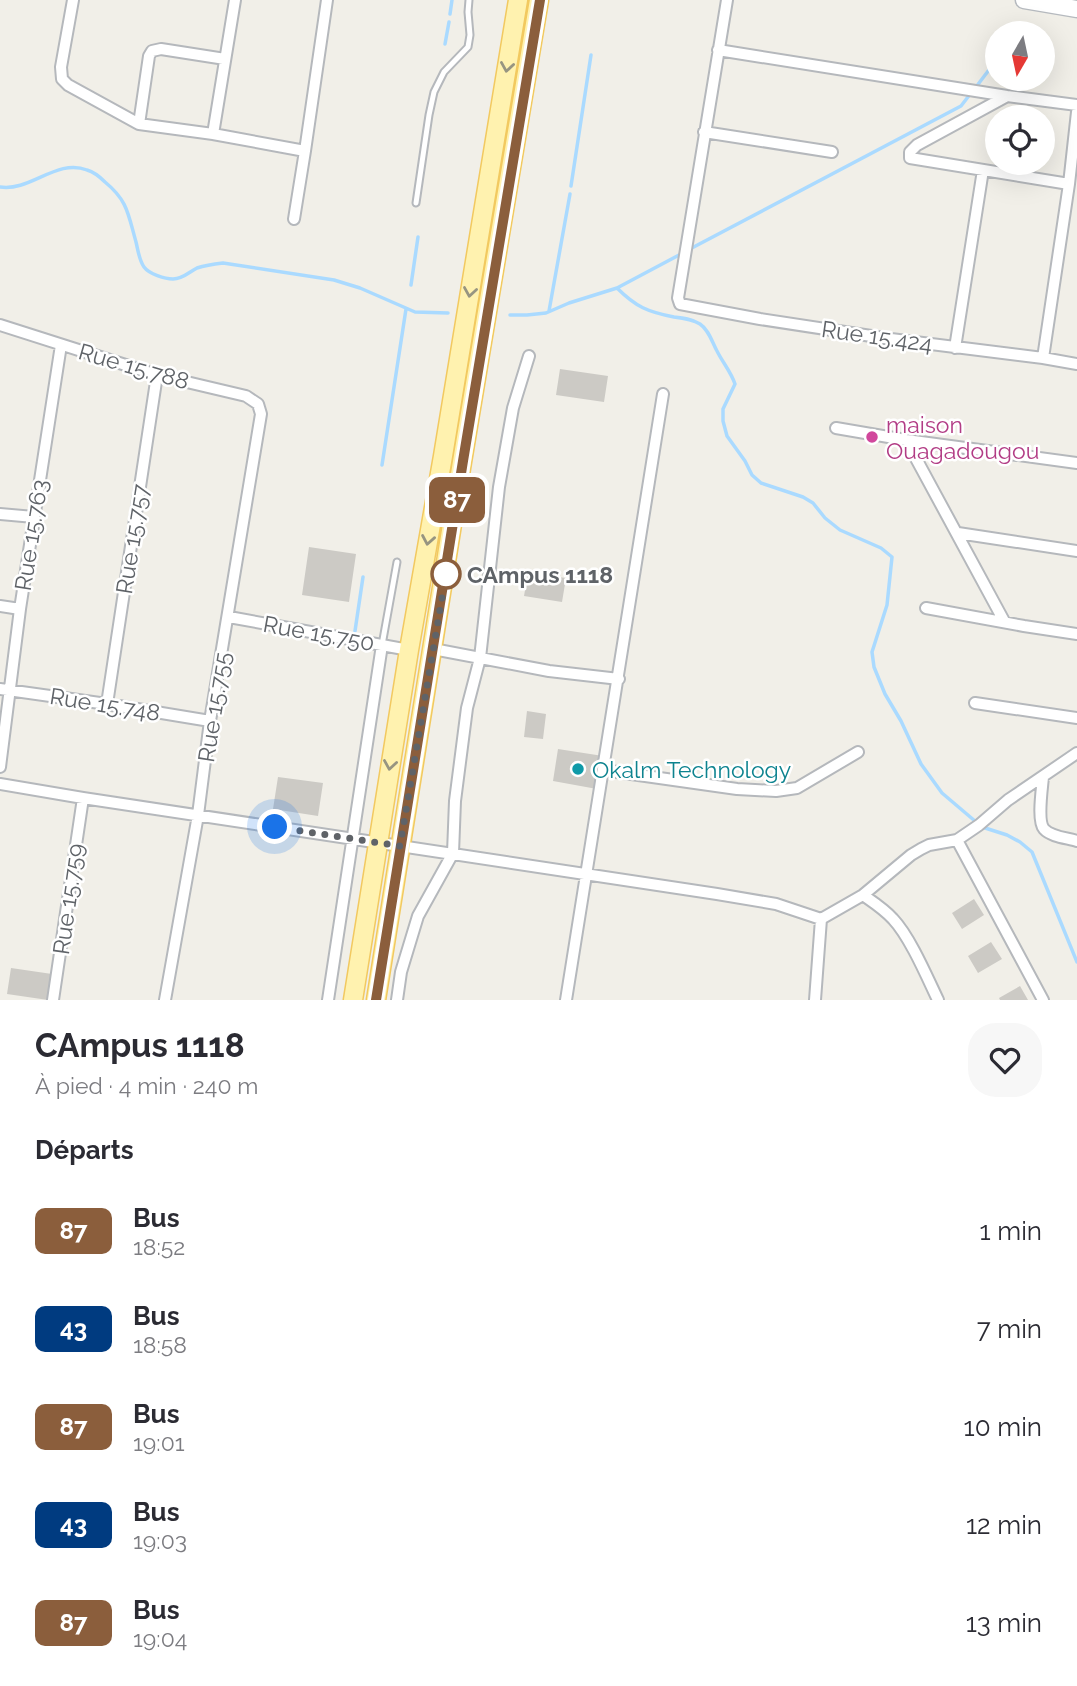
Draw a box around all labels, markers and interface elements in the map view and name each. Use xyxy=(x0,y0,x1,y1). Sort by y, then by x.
north arrow xyxy=(985,21,1055,91)
map controls xyxy=(985,21,1055,175)
one-way arrow xyxy=(500,61,515,73)
button: locate xyxy=(985,105,1055,175)
one-way arrow xyxy=(463,286,478,298)
street label: Rue 15.424 xyxy=(820,315,934,357)
street label: Rue 15.788 xyxy=(76,337,192,395)
place label: maison Ouagadougou xyxy=(886,411,1039,464)
marker: maison Ouagadougou xyxy=(864,429,880,445)
street label: Rue 15.763 xyxy=(9,477,53,593)
line badge: 87 xyxy=(426,477,489,523)
street label: Rue 15.757 xyxy=(110,482,154,596)
text: 87 xyxy=(443,485,471,514)
one-way arrow xyxy=(421,534,436,546)
marker: CAmpus 1118 xyxy=(431,559,461,589)
place label: CAmpus 1118 xyxy=(467,561,613,588)
street label: Rue 15.750 xyxy=(261,610,377,656)
street label: Rue 15.755 xyxy=(192,650,236,764)
street label: Rue 15.748 xyxy=(48,682,162,726)
place label: Okalm Technology xyxy=(592,756,791,783)
one-way arrow xyxy=(383,759,398,771)
marker: Okalm Technology xyxy=(570,761,586,777)
your location xyxy=(257,809,292,844)
street label: Rue 15.759 xyxy=(47,842,89,956)
button: heart xyxy=(968,1023,1042,1097)
text: CAmpus 1118 xyxy=(35,1026,245,1065)
text: À pied · 4 min · 240 m xyxy=(35,1072,258,1099)
text: Départs xyxy=(35,1135,134,1165)
text: Bus xyxy=(133,1203,180,1233)
text: 87 xyxy=(60,1216,87,1245)
text: 1 min xyxy=(980,1216,1042,1246)
text: 18:52 xyxy=(133,1233,185,1260)
text: Bus xyxy=(133,1301,180,1331)
text: 43 xyxy=(60,1314,87,1343)
text: 7 min xyxy=(977,1314,1042,1344)
text: 18:58 xyxy=(133,1331,187,1358)
text: Bus xyxy=(133,1399,180,1429)
text: 87 xyxy=(60,1412,87,1441)
text: 10 min xyxy=(964,1412,1042,1442)
text: 19:01 xyxy=(133,1429,185,1456)
text: Bus xyxy=(133,1497,180,1527)
text: 43 xyxy=(60,1510,87,1539)
text: 12 min xyxy=(966,1510,1042,1540)
text: 19:03 xyxy=(133,1527,187,1554)
text: Bus xyxy=(133,1595,180,1625)
text: 87 xyxy=(60,1608,87,1637)
text: 13 min xyxy=(966,1608,1042,1638)
text: 19:04 xyxy=(133,1625,187,1652)

